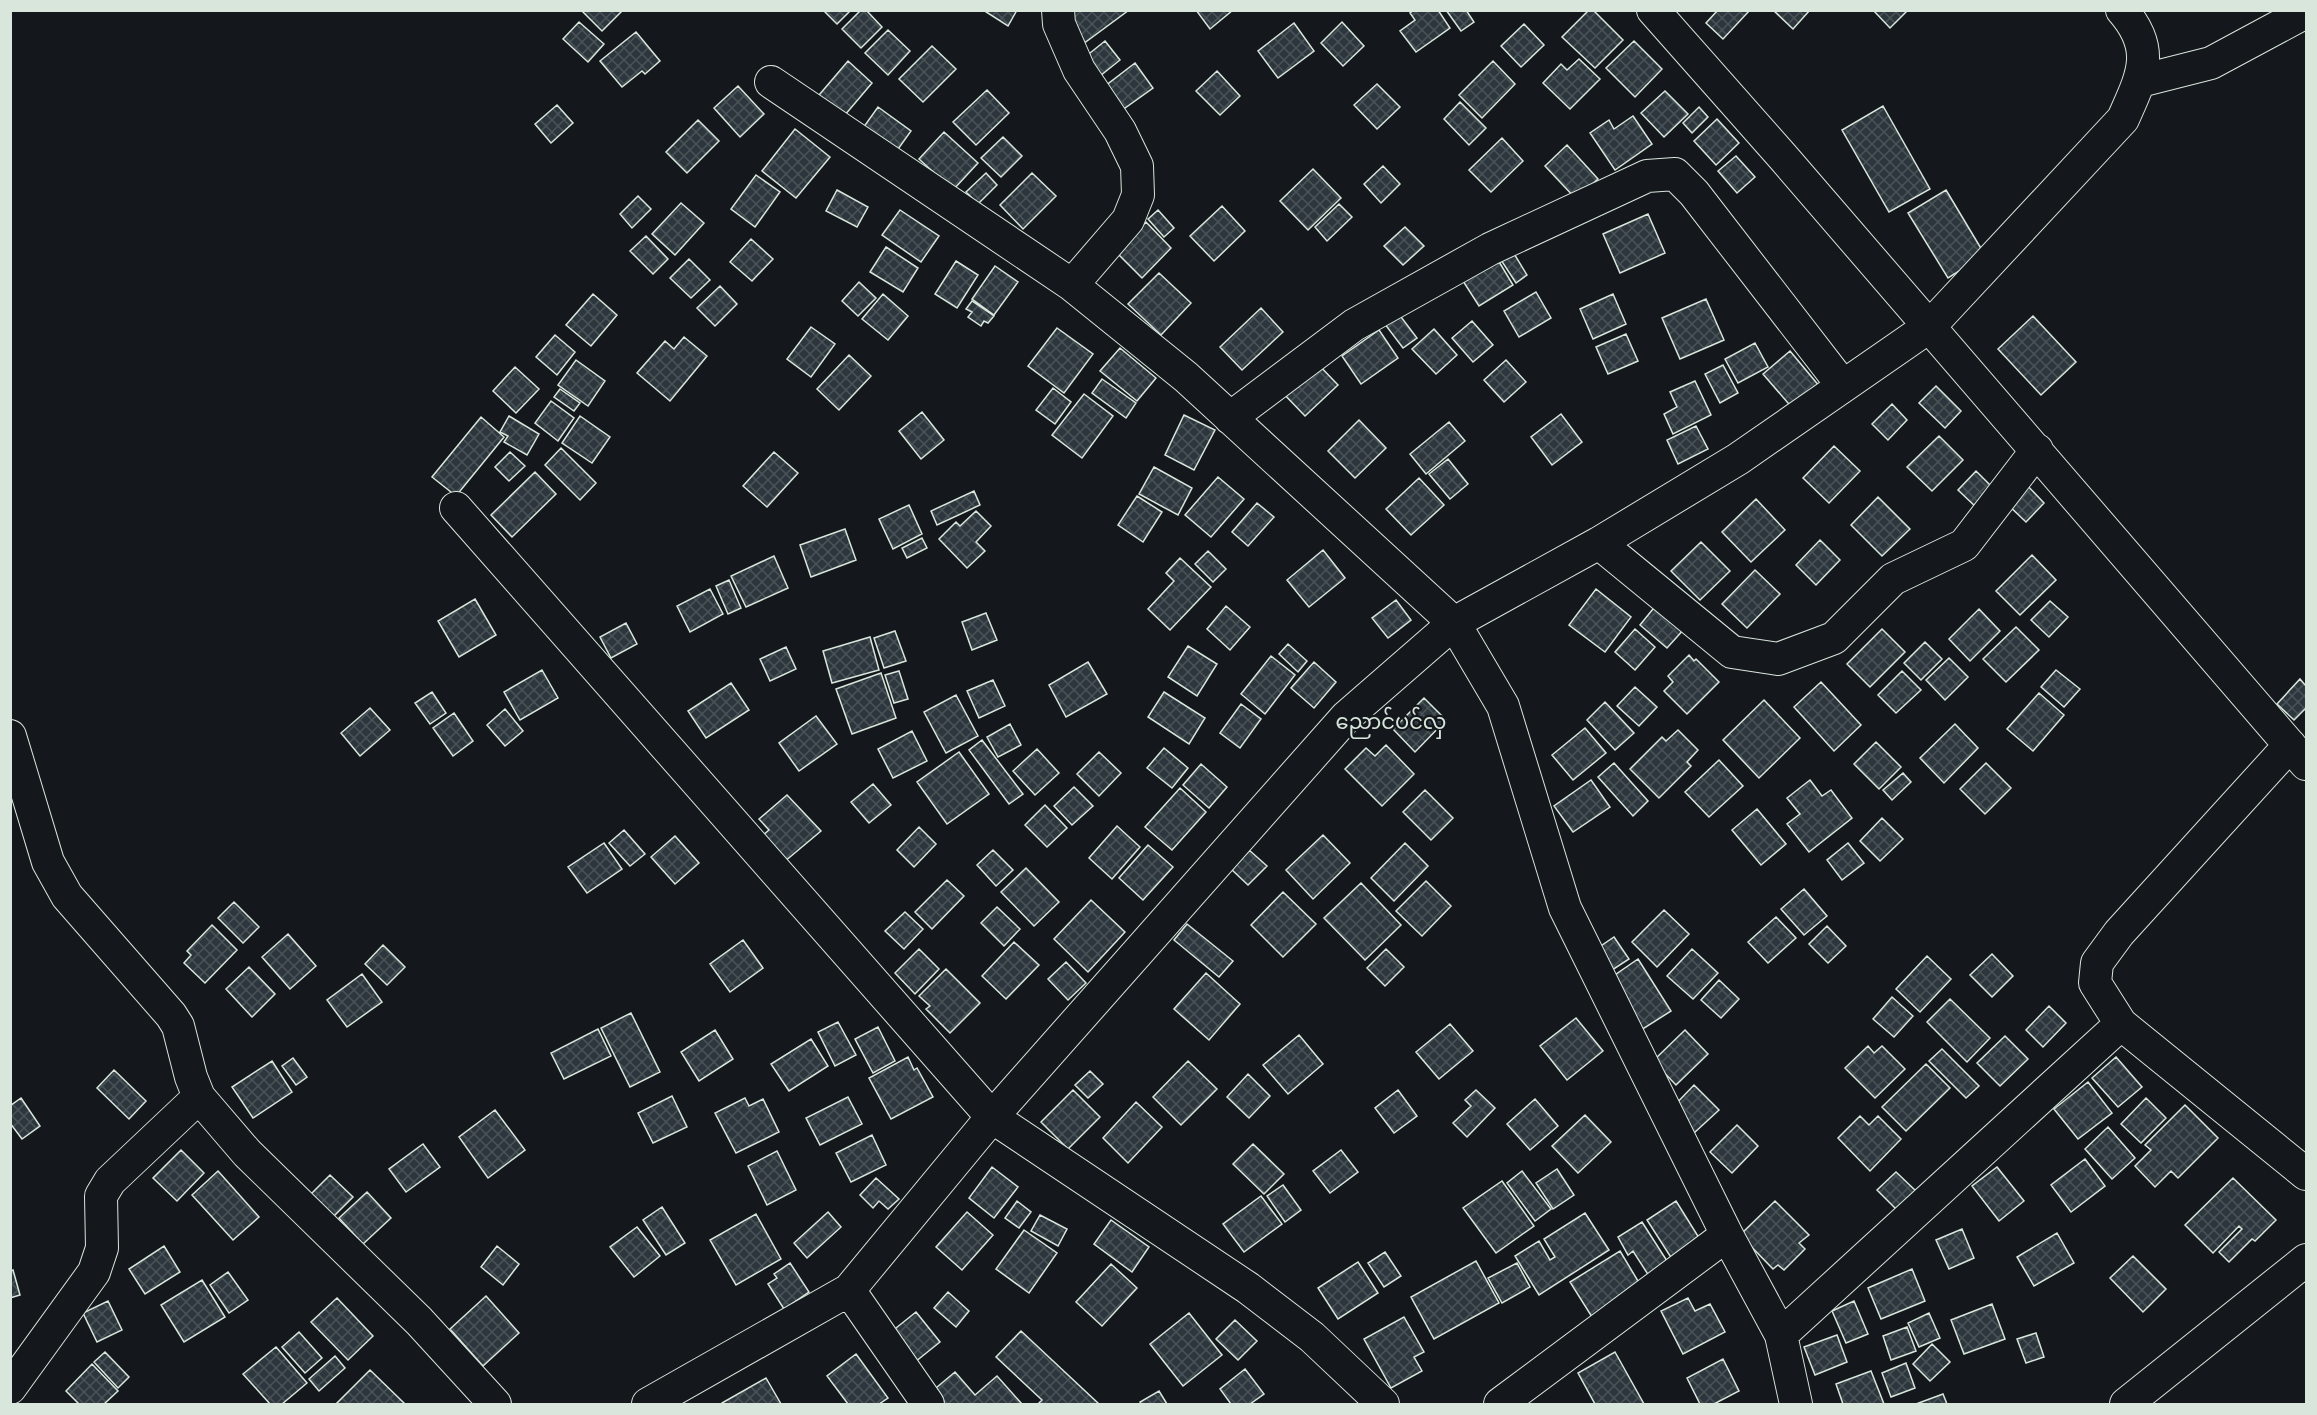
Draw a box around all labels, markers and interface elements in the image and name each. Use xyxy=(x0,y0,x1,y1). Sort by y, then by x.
district label: ညောင်ပင်လှ xyxy=(1336,706,1446,739)

